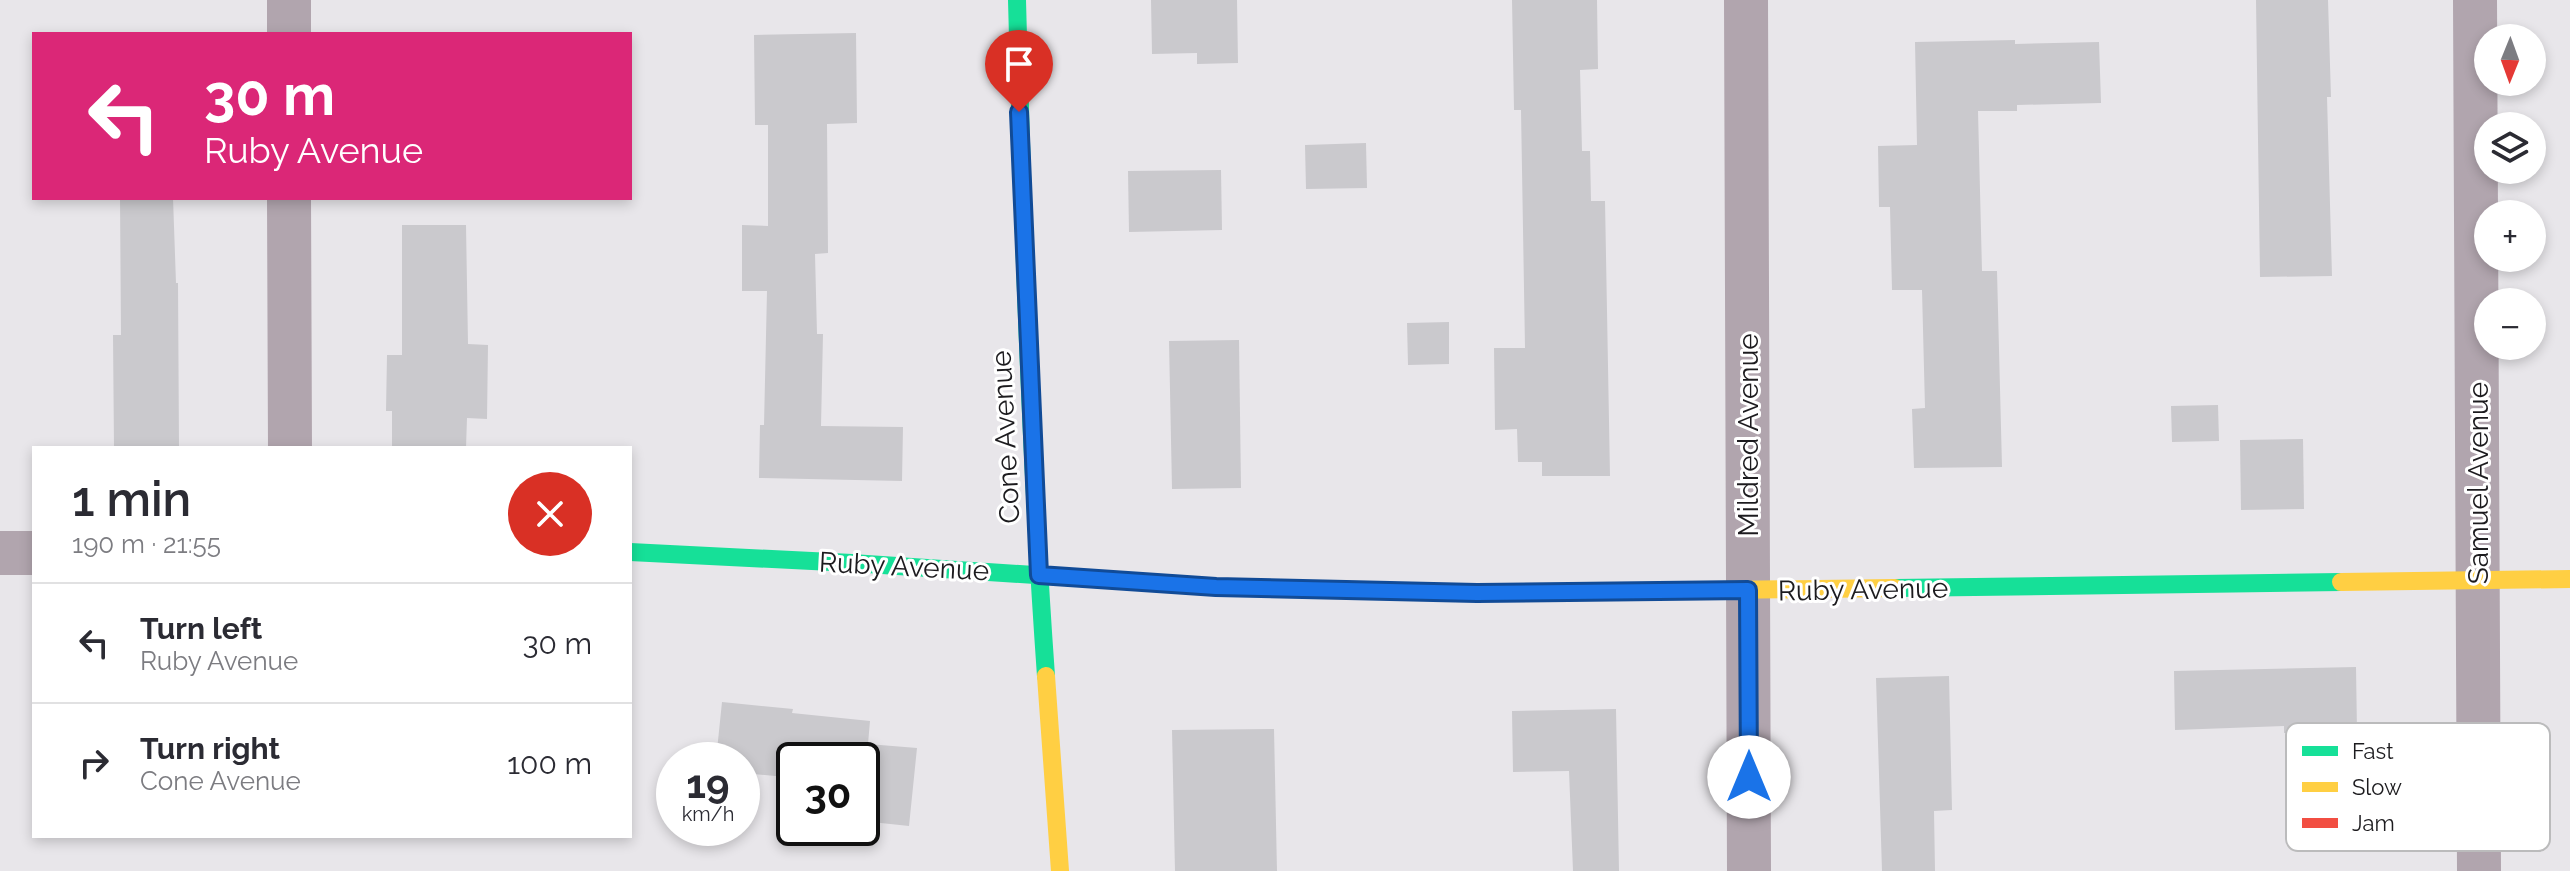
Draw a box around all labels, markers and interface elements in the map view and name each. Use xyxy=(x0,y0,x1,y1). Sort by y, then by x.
north arrow xyxy=(2474,24,2546,96)
map controls xyxy=(2474,24,2546,360)
pin xyxy=(985,30,1053,112)
icon: arrive xyxy=(997,42,1041,86)
text: 30 m xyxy=(204,62,335,128)
icon: left xyxy=(72,64,176,168)
button: layers xyxy=(2474,112,2546,184)
text: Ruby Avenue xyxy=(204,129,423,171)
button: + xyxy=(2474,200,2546,272)
button: − xyxy=(2474,288,2546,360)
street label: Mildred Avenue xyxy=(1732,333,1765,537)
street label: Cone Avenue xyxy=(984,350,1027,524)
street label: Samuel Avenue xyxy=(2462,382,2495,584)
text: 1 min xyxy=(72,471,191,527)
button: close xyxy=(508,472,592,556)
text: 190 m · 21:55 xyxy=(72,529,221,559)
street label: Ruby Avenue xyxy=(818,546,990,587)
street label: Ruby Avenue xyxy=(1778,572,1948,607)
text: Turn left xyxy=(140,611,262,646)
icon: left xyxy=(72,621,116,665)
text: 30 m xyxy=(522,626,592,661)
text: Ruby Avenue xyxy=(140,646,298,676)
legend xyxy=(2286,723,2550,851)
text: Turn right xyxy=(140,731,280,766)
position arrow xyxy=(1707,735,1791,819)
text: Fast xyxy=(2352,738,2394,764)
icon: right xyxy=(72,741,116,785)
speed limit sign: 30 xyxy=(776,742,880,846)
text: 100 m xyxy=(507,746,592,781)
text: 19 xyxy=(686,760,730,807)
text: Cone Avenue xyxy=(140,766,301,796)
text: Slow xyxy=(2352,774,2402,800)
text: km/h xyxy=(682,802,734,826)
text: Jam xyxy=(2352,810,2395,836)

